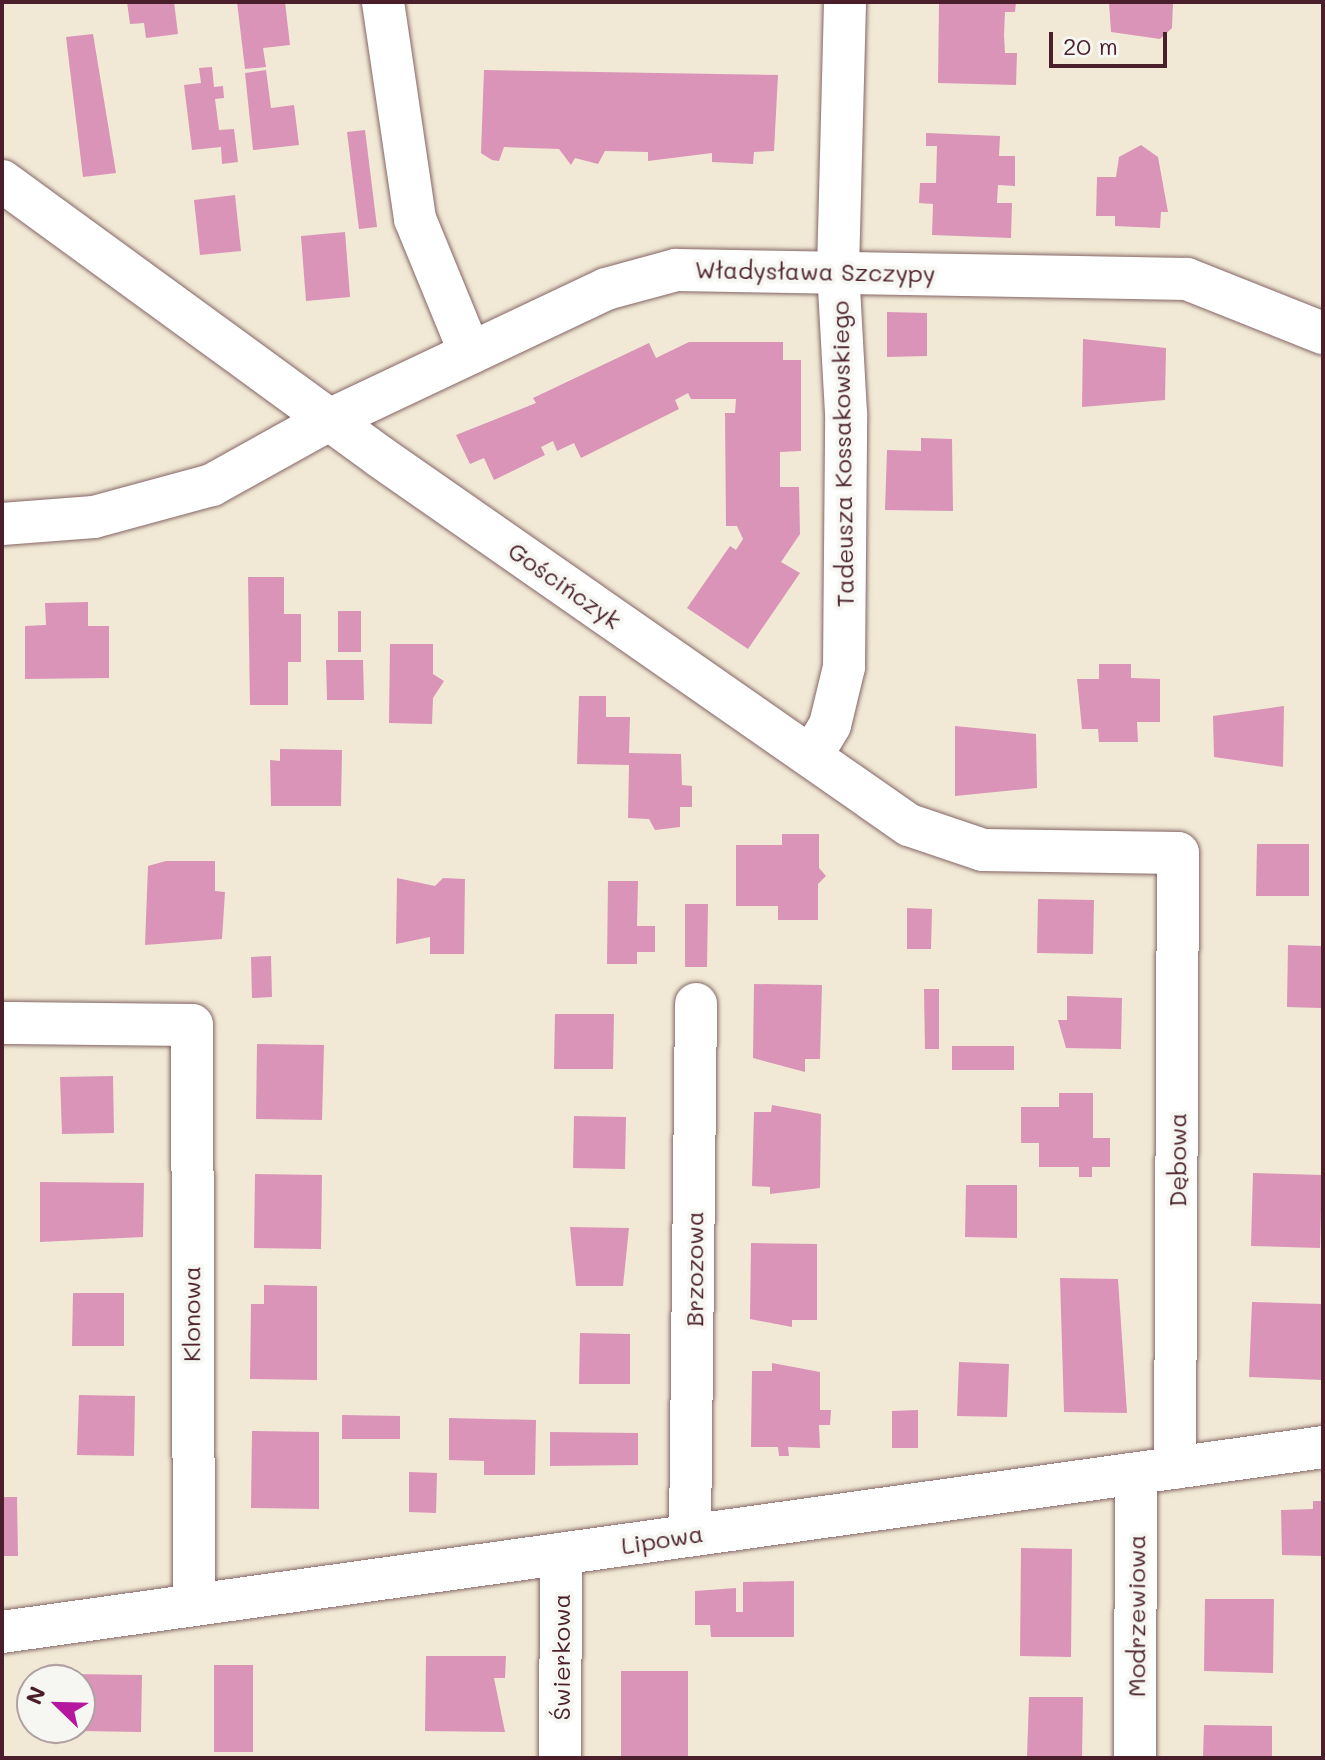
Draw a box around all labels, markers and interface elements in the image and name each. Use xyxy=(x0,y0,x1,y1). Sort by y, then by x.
scale bar xyxy=(1053,16,1171,66)
text: 20 m xyxy=(1063,30,1118,61)
street label: Władysława Szczypy xyxy=(694,255,936,287)
street label: Tadeusza Kossakowskiego xyxy=(825,300,859,608)
street label: Gościńczyk xyxy=(503,536,627,634)
street label: Dębowa xyxy=(1163,1113,1191,1207)
street label: Brzozowa xyxy=(680,1211,708,1327)
street label: Klonowa xyxy=(177,1266,205,1362)
street label: Lipowa xyxy=(619,1518,705,1560)
street label: Modrzewiowa xyxy=(1122,1535,1150,1697)
street label: Świerkowa xyxy=(547,1594,575,1720)
north arrow xyxy=(16,1664,96,1744)
text: N xyxy=(19,1682,52,1709)

